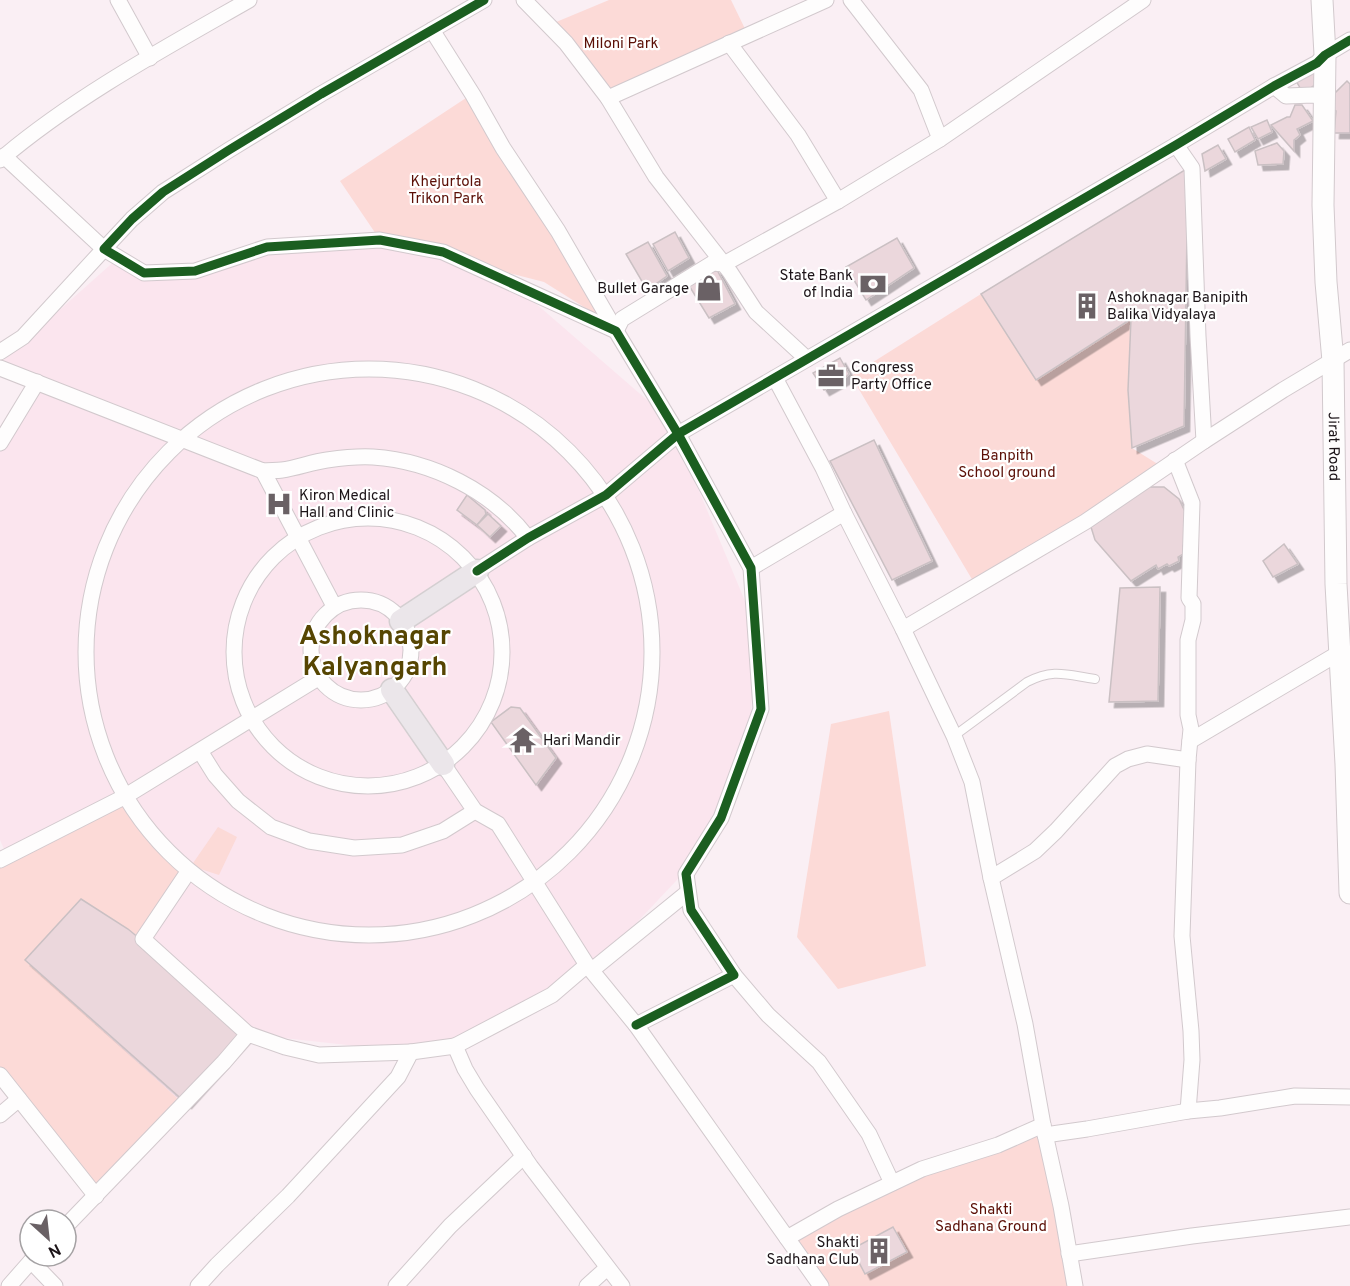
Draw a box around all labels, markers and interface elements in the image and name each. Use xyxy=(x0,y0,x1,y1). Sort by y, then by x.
park label: Miloni Park xyxy=(584,35,658,54)
park label: Khejurtola Trikon Park xyxy=(408,173,484,209)
place label: State Bank of India xyxy=(779,267,853,303)
bank icon: State Bank of India xyxy=(858,269,888,299)
shop icon: Bullet Garage xyxy=(694,273,724,303)
place label: Bullet Garage xyxy=(597,280,689,299)
place label: Ashoknagar Banipith Balika Vidyalaya xyxy=(1107,289,1248,325)
building icon: Ashoknagar Banipith Balika Vidyalaya xyxy=(1072,291,1102,321)
place label: Congress Party Office xyxy=(851,359,932,395)
office icon: Congress Party Office xyxy=(816,361,846,391)
street label: Jirat Road xyxy=(1323,412,1343,481)
park label: Banpith School ground xyxy=(958,447,1056,483)
place label: Kiron Medical Hall and Clinic xyxy=(299,487,394,523)
hospital icon: Kiron Medical Hall and Clinic xyxy=(264,489,294,519)
district label: Ashoknagar Kalyangarh xyxy=(299,620,451,685)
temple icon: Hari Mandir xyxy=(508,725,538,755)
place label: Hari Mandir xyxy=(543,732,621,751)
park label: Shakti Sadhana Ground xyxy=(935,1201,1047,1237)
north arrow xyxy=(18,1208,78,1268)
place label: Shakti Sadhana Club xyxy=(766,1234,859,1270)
building icon: Shakti Sadhana Club xyxy=(864,1236,894,1266)
text: N xyxy=(44,1238,64,1261)

